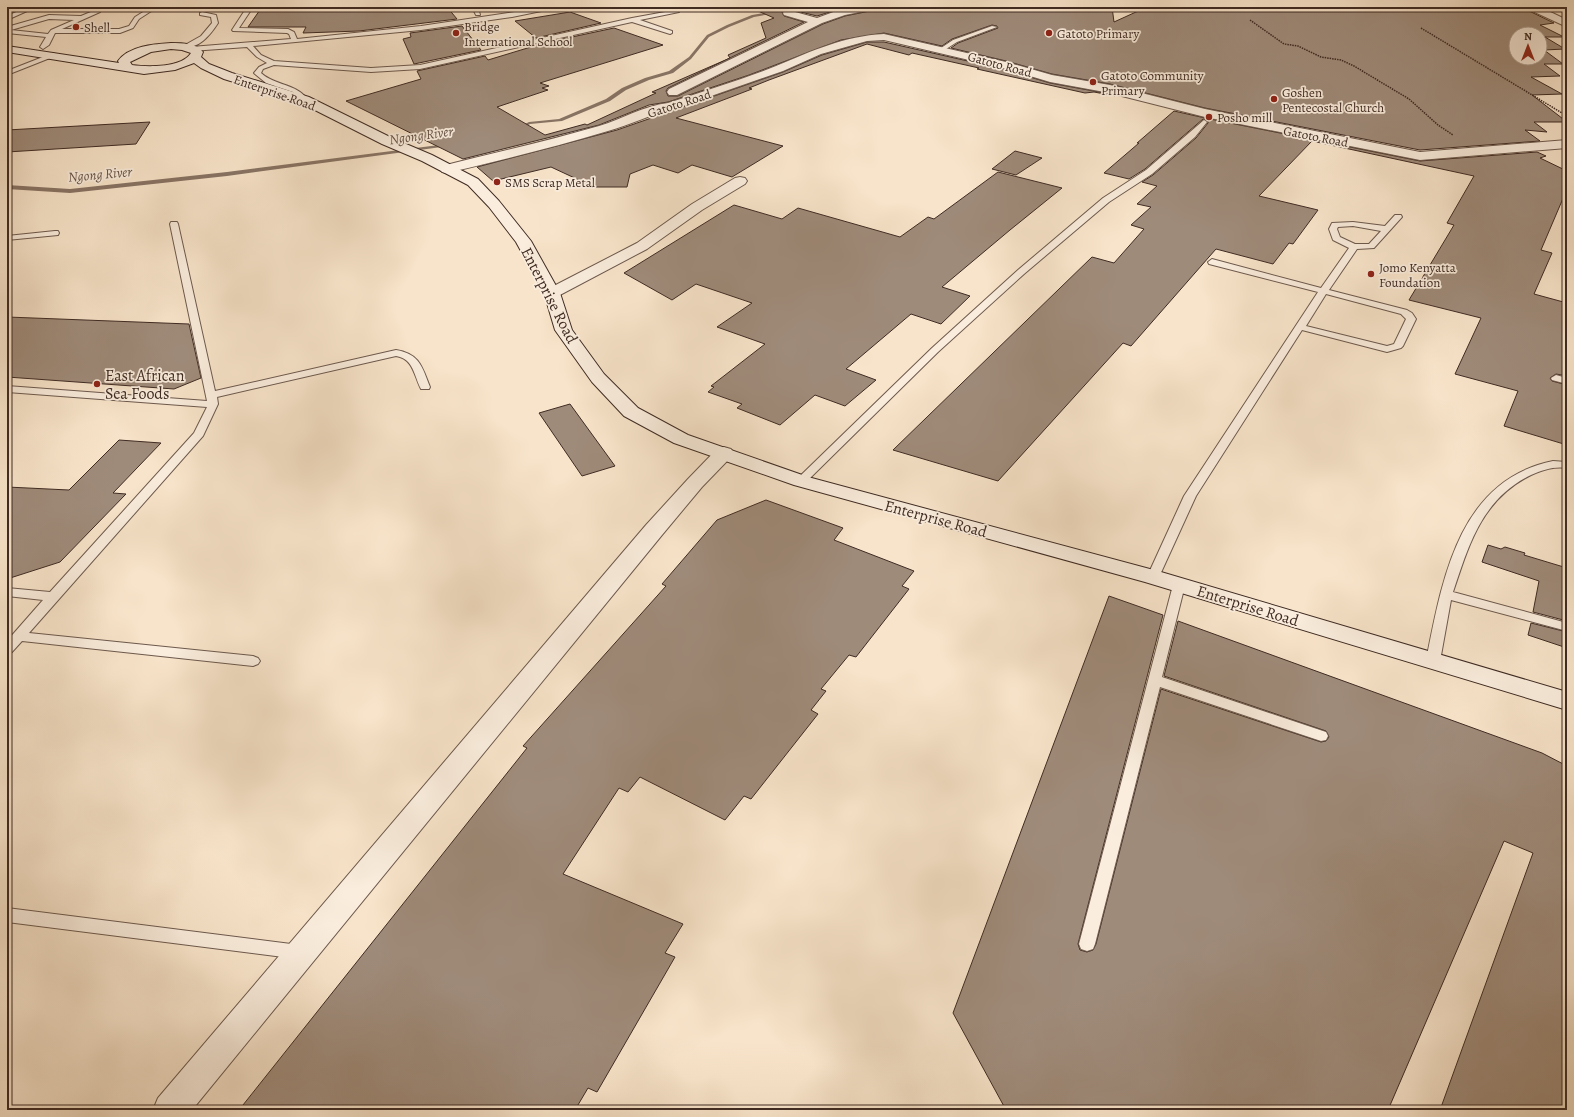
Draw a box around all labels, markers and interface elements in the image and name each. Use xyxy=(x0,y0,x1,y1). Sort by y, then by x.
place label: Bridge International School xyxy=(464,18,573,50)
place label: Shell xyxy=(84,19,110,36)
marker: Shell xyxy=(71,22,81,32)
place label: Gatoto Primary xyxy=(1057,25,1139,42)
north arrow xyxy=(1508,26,1548,66)
marker: Bridge International School xyxy=(451,28,461,38)
marker: Gatoto Primary xyxy=(1044,28,1054,38)
text: N xyxy=(1524,29,1532,44)
street label: Gatoto Road xyxy=(966,48,1034,81)
place label: Gatoto Community Primary xyxy=(1101,67,1204,99)
street label: Enterprise Road xyxy=(232,70,318,114)
marker: Gatoto Community Primary xyxy=(1088,77,1098,87)
place label: Goshen Pentecostal Church xyxy=(1282,84,1384,116)
street label: Gatoto Road xyxy=(645,85,713,122)
marker: Goshen Pentecostal Church xyxy=(1269,94,1279,104)
place label: Posho mill xyxy=(1217,109,1272,126)
marker: Posho mill xyxy=(1204,112,1214,122)
water label: Ngong River xyxy=(388,121,455,149)
street label: Gatoto Road xyxy=(1282,122,1350,151)
water label: Ngong River xyxy=(67,162,134,187)
place label: SMS Scrap Metal xyxy=(505,174,595,191)
marker: SMS Scrap Metal xyxy=(492,177,502,187)
street label: Enterprise Road xyxy=(515,243,583,348)
place label: Jomo Kenyatta Foundation xyxy=(1379,259,1456,291)
marker: Jomo Kenyatta Foundation xyxy=(1366,269,1376,279)
place label: East African Sea Foods xyxy=(105,365,185,405)
marker: East African Sea Foods xyxy=(92,379,102,389)
street label: Enterprise Road xyxy=(882,495,990,543)
street label: Enterprise Road xyxy=(1194,580,1302,632)

